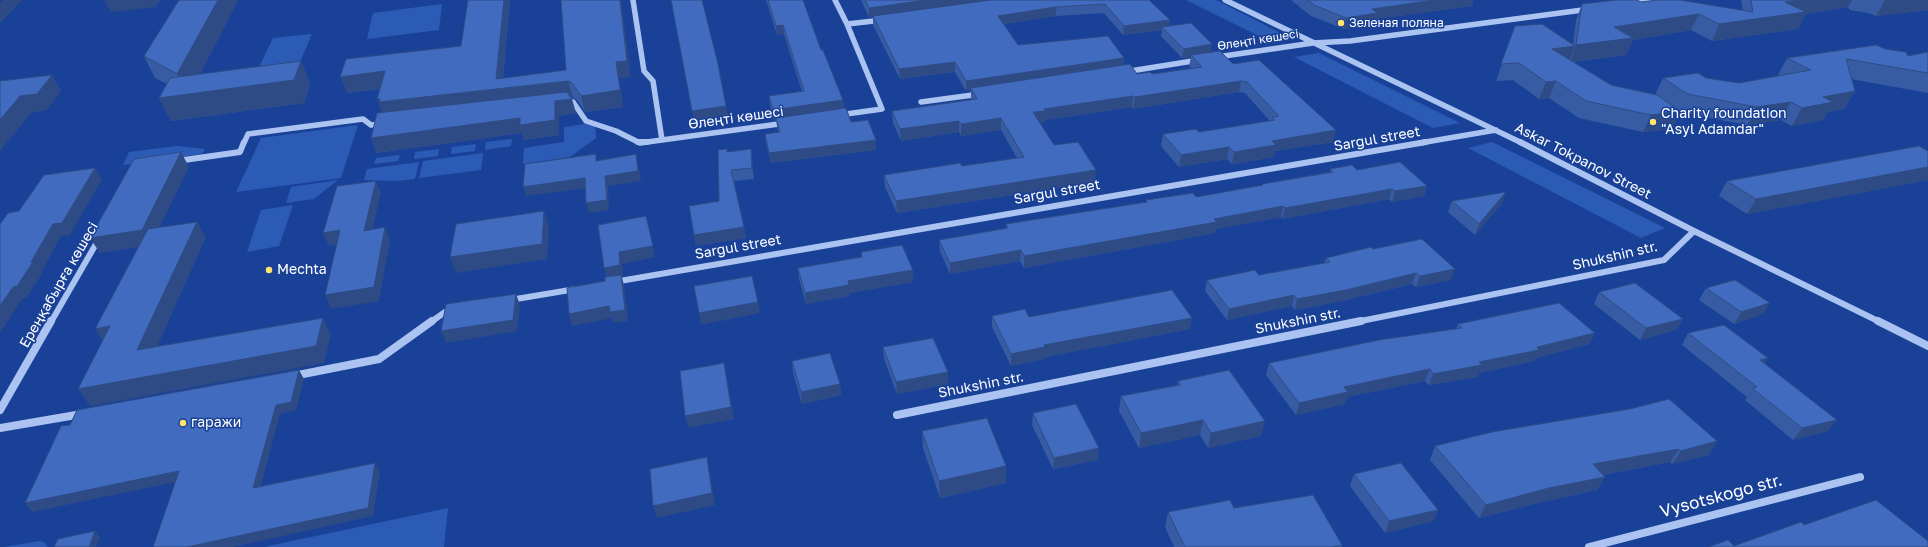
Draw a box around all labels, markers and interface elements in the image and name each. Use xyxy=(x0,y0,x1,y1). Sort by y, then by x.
place label: Зеленая поляна xyxy=(1349,16,1444,30)
marker: Зеленая поляна xyxy=(1336,18,1346,28)
street label: Өлеңті көшесі xyxy=(1216,26,1300,54)
street label: Өлеңті көшесі xyxy=(687,103,785,133)
place label: Charity foundation "Asyl Adamdar" xyxy=(1661,106,1787,138)
marker: Charity foundation "Asyl Adamdar" xyxy=(1648,117,1658,127)
street label: Askar Tokpanov Street xyxy=(1512,119,1654,203)
street label: Sargul street xyxy=(1332,123,1422,155)
street label: Sargul street xyxy=(1012,176,1102,208)
street label: Ереңқабырға көшесі xyxy=(16,219,102,351)
street label: Sargul street xyxy=(693,231,783,263)
street label: Shukshin str. xyxy=(1571,238,1659,274)
place label: Mechta xyxy=(277,262,327,278)
marker: Mechta xyxy=(264,265,274,275)
street label: Shukshin str. xyxy=(1254,304,1342,338)
street label: Shukshin str. xyxy=(937,368,1025,402)
place label: гаражи xyxy=(191,415,241,431)
marker: гаражи xyxy=(178,418,188,428)
street label: Vysotskogo str. xyxy=(1658,470,1784,522)

